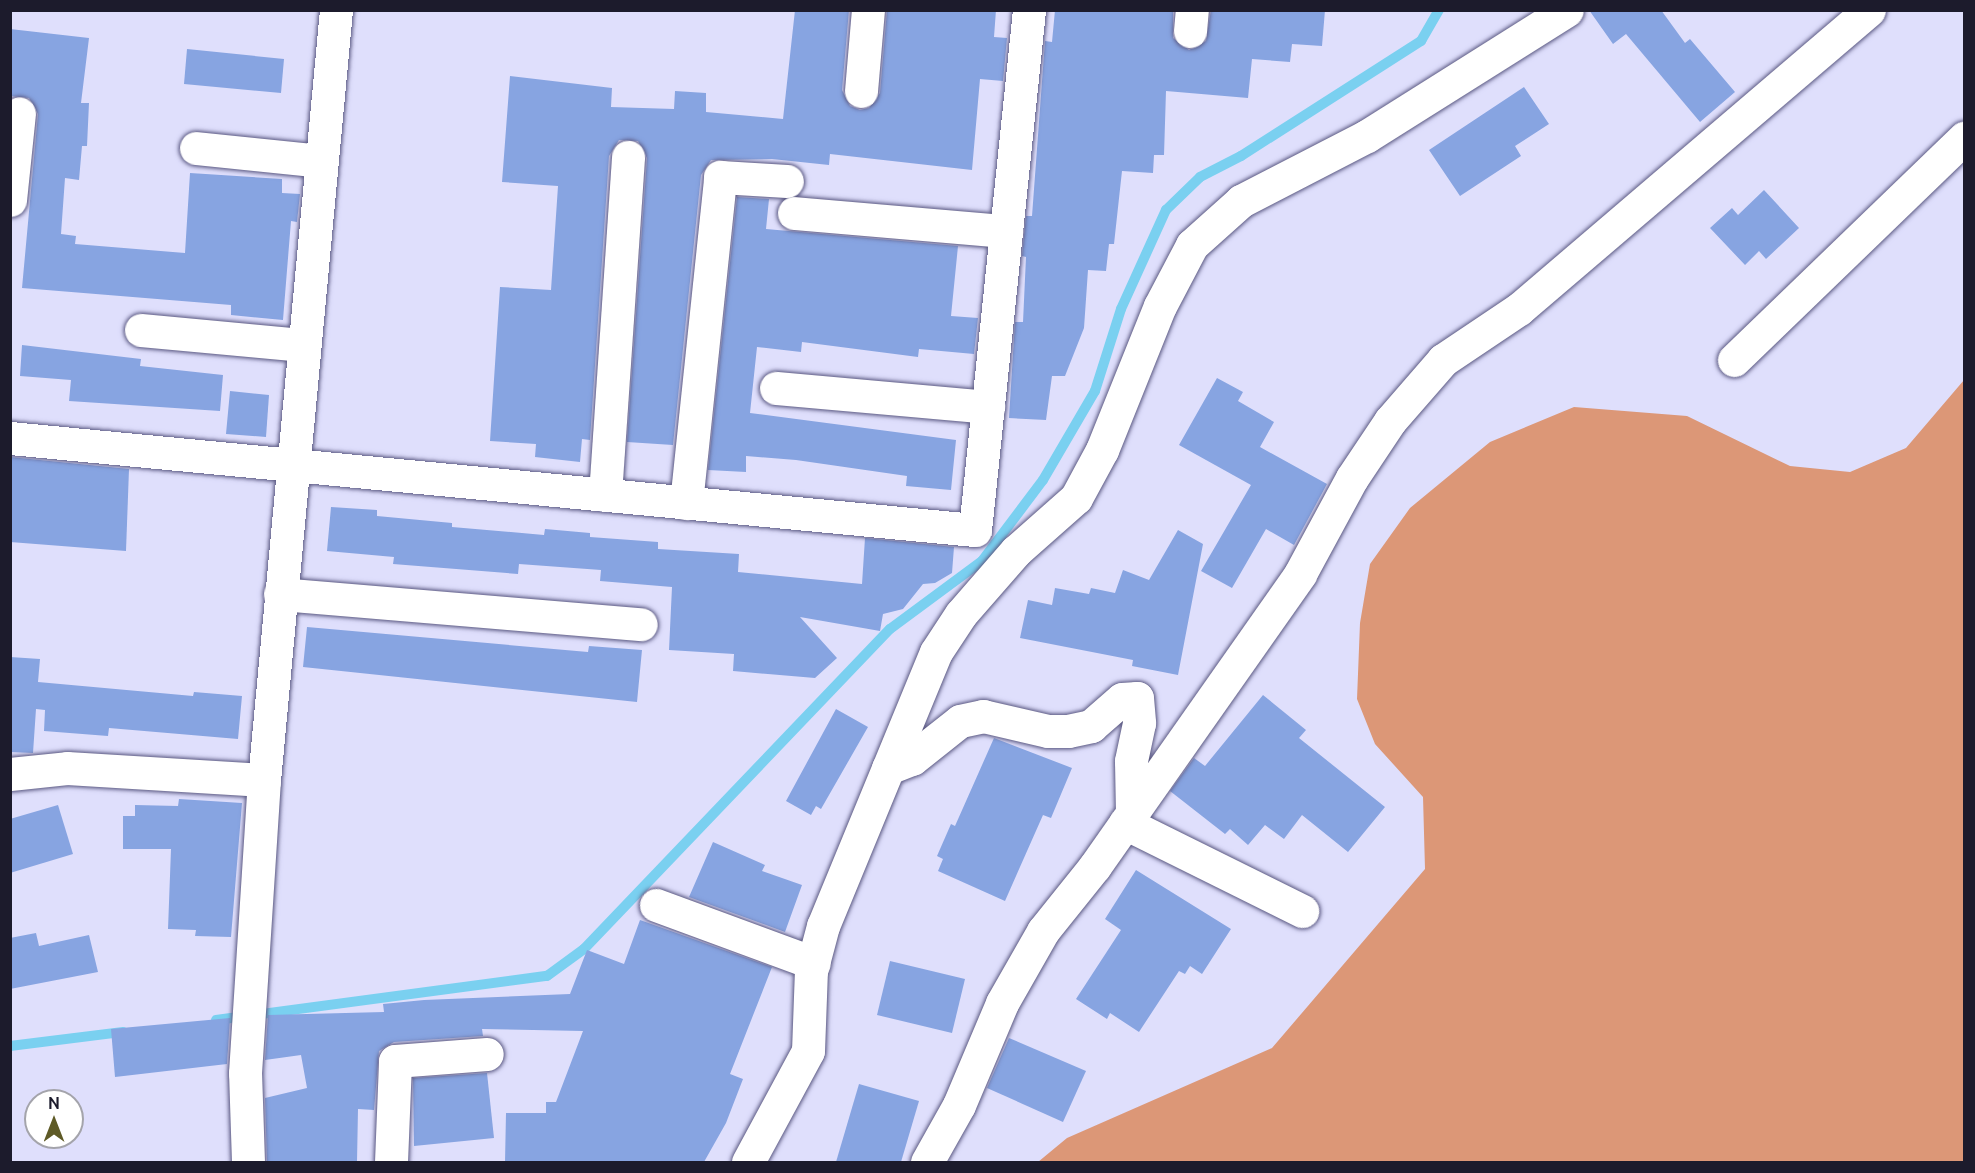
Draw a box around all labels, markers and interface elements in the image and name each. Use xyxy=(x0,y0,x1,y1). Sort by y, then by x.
north arrow xyxy=(24,1089,84,1149)
text: N xyxy=(48,1094,60,1112)

